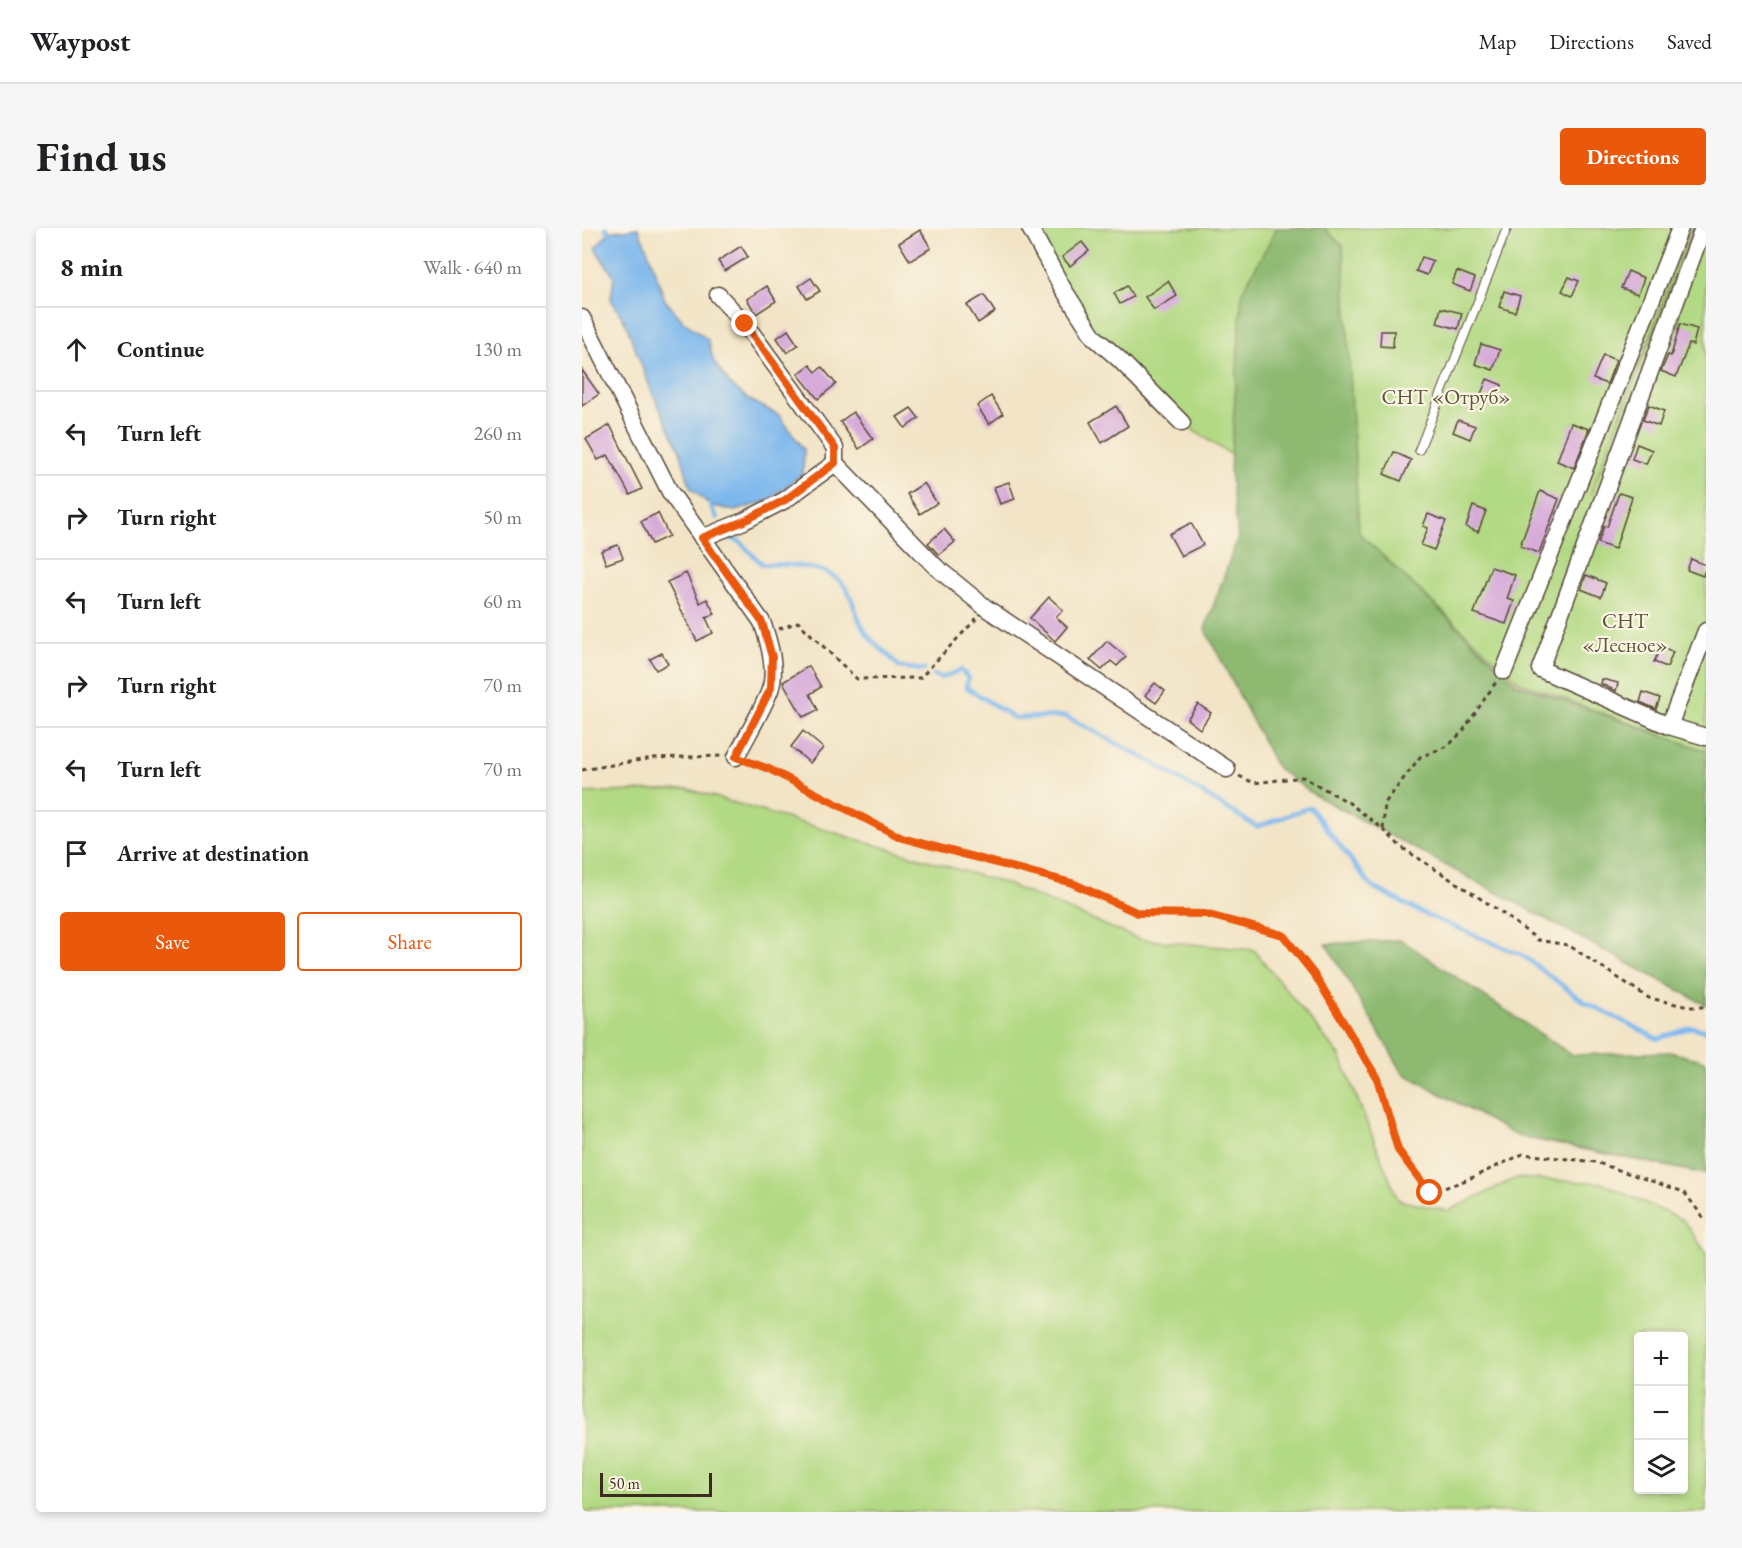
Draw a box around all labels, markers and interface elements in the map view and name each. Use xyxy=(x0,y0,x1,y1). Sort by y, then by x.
text: Waypost xyxy=(30,23,131,59)
text: Map xyxy=(1479,28,1516,55)
text: Directions xyxy=(1549,28,1634,55)
text: Saved xyxy=(1667,28,1712,55)
button: Directions xyxy=(1560,128,1706,185)
text: Find us xyxy=(36,129,167,184)
text: 8 min xyxy=(60,250,123,284)
text: Walk · 640 m xyxy=(423,254,522,280)
route end xyxy=(731,310,757,336)
icon: ahead xyxy=(60,333,93,366)
text: Continue xyxy=(117,335,204,364)
text: 130 m xyxy=(474,336,522,362)
park label: СНТ «Отруб» xyxy=(1382,383,1510,410)
icon: left xyxy=(60,417,93,450)
text: Turn left xyxy=(117,419,201,448)
text: 260 m xyxy=(474,420,522,446)
icon: right xyxy=(60,501,93,534)
text: Turn right xyxy=(117,503,216,532)
text: 50 m xyxy=(483,504,522,530)
icon: left xyxy=(60,585,93,618)
text: Turn left xyxy=(117,587,201,616)
text: 60 m xyxy=(483,588,522,614)
park label: СНТ «Лесное» xyxy=(1582,607,1668,658)
icon: right xyxy=(60,669,93,702)
text: Turn right xyxy=(117,671,216,700)
text: 70 m xyxy=(483,672,522,698)
icon: left xyxy=(60,753,93,786)
text: Turn left xyxy=(117,755,201,784)
text: 70 m xyxy=(483,756,522,782)
icon: arrive xyxy=(60,837,93,870)
text: Arrive at destination xyxy=(117,839,309,868)
button: Save xyxy=(60,912,285,971)
button: Share xyxy=(297,912,522,971)
route start xyxy=(1416,1179,1442,1205)
map controls xyxy=(1634,1332,1688,1494)
button: + xyxy=(1634,1332,1688,1386)
button: − xyxy=(1634,1386,1688,1440)
button: layers xyxy=(1634,1440,1688,1494)
scale bar xyxy=(600,1470,712,1498)
text: 50 m xyxy=(609,1473,640,1494)

